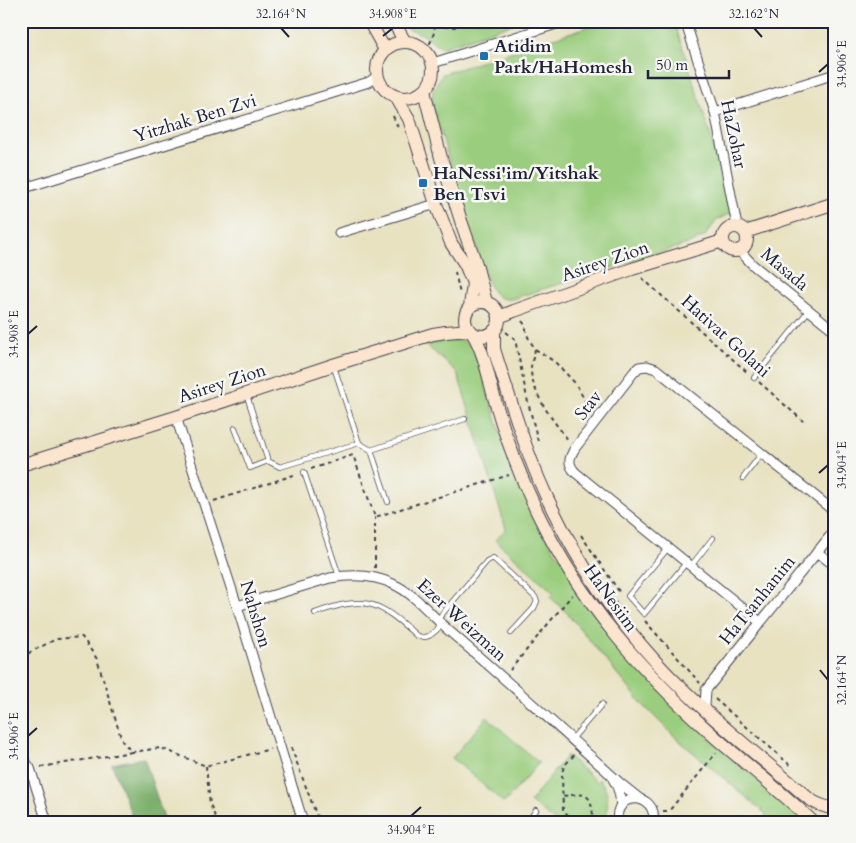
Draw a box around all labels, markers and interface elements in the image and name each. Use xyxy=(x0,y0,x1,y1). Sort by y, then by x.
text: 32.164°N xyxy=(256,6,307,22)
text: 34.908°E xyxy=(369,6,417,22)
text: 32.162°N xyxy=(729,6,780,22)
place label: Atidim Park/HaHomesh xyxy=(494,34,633,80)
text: 34.906°E xyxy=(834,40,850,88)
scale bar xyxy=(648,48,730,80)
marker: Atidim Park/HaHomesh xyxy=(478,50,490,62)
text: 50 m xyxy=(656,55,688,75)
street label: Yitzhak Ben Zvi xyxy=(131,88,259,149)
street label: HaZohar xyxy=(714,97,753,171)
place label: HaNessi'im/Yitshak Ben Tsvi xyxy=(433,161,600,207)
marker: HaNessi'im/Yitshak Ben Tsvi xyxy=(417,177,429,189)
street label: Asirey Zion xyxy=(558,235,653,288)
street label: Masada xyxy=(755,242,814,297)
street label: Hativat Golani xyxy=(675,289,776,383)
text: 34.908°E xyxy=(6,310,22,358)
street label: Asirey Zion xyxy=(175,357,270,409)
street label: Stav xyxy=(569,384,609,425)
text: 34.904°E xyxy=(834,441,850,489)
street label: HaTsanhanim xyxy=(714,550,802,650)
street label: HaNesiim xyxy=(578,560,644,638)
street label: Ezer Weizman xyxy=(411,573,513,668)
street label: Nahshon xyxy=(233,578,278,651)
text: 32.164°N xyxy=(834,654,850,705)
text: 34.906°E xyxy=(6,712,22,760)
text: 34.904°E xyxy=(387,822,435,838)

